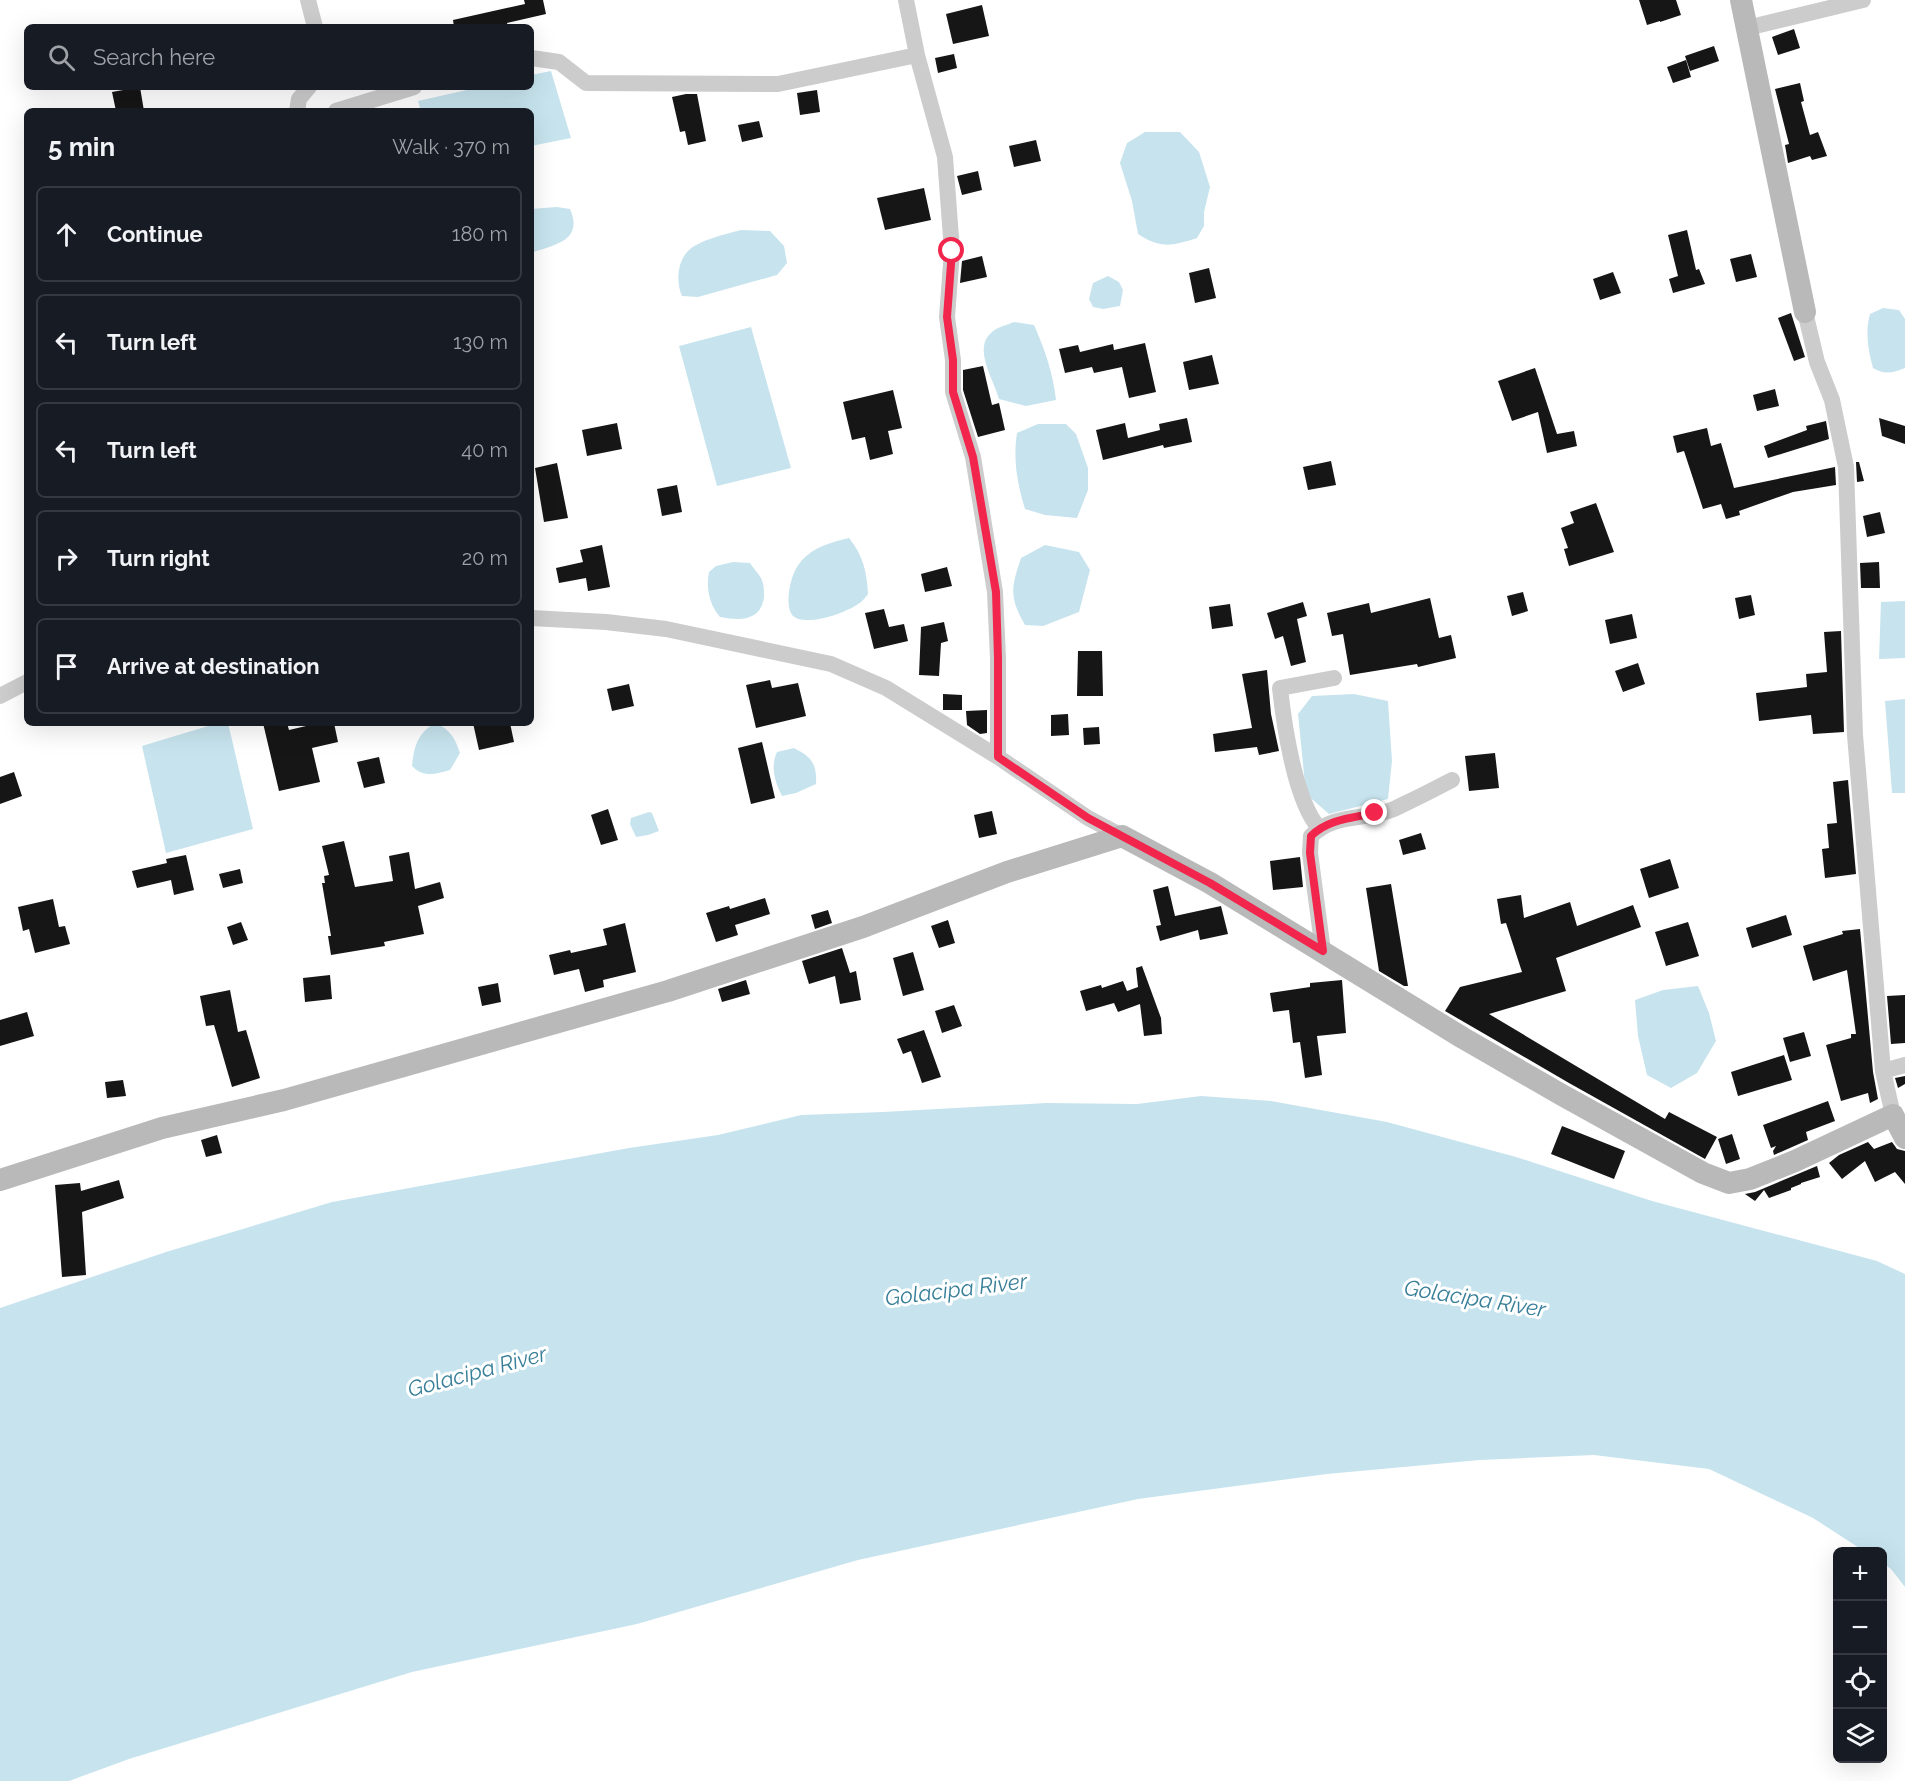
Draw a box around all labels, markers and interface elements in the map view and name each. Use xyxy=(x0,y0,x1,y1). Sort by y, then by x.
search box xyxy=(24,24,534,90)
icon: search xyxy=(45,41,78,74)
text: Search here xyxy=(93,44,215,70)
text: 5 min xyxy=(48,132,115,162)
text: Walk · 370 m xyxy=(392,135,510,159)
icon: ahead xyxy=(50,218,83,251)
text: Continue xyxy=(107,221,203,247)
text: 180 m xyxy=(452,222,508,246)
route start xyxy=(938,237,964,263)
icon: left xyxy=(50,326,83,359)
text: Turn left xyxy=(107,329,197,355)
text: 130 m xyxy=(453,330,508,354)
icon: left xyxy=(50,434,83,467)
text: Turn left xyxy=(107,437,197,463)
text: 40 m xyxy=(461,438,508,462)
icon: right xyxy=(50,542,83,575)
text: Turn right xyxy=(107,545,210,571)
text: 20 m xyxy=(462,546,508,570)
icon: arrive xyxy=(50,650,83,683)
text: Arrive at destination xyxy=(107,653,320,679)
route end xyxy=(1361,799,1387,825)
water label: Golacipa River xyxy=(883,1267,1030,1311)
water label: Golacipa River xyxy=(1402,1274,1549,1322)
water label: Golacipa River xyxy=(405,1340,551,1402)
map controls xyxy=(1833,1547,1887,1763)
button: + xyxy=(1833,1547,1887,1601)
button: − xyxy=(1833,1601,1887,1655)
button: locate xyxy=(1833,1655,1887,1709)
button: layers xyxy=(1833,1709,1887,1763)

